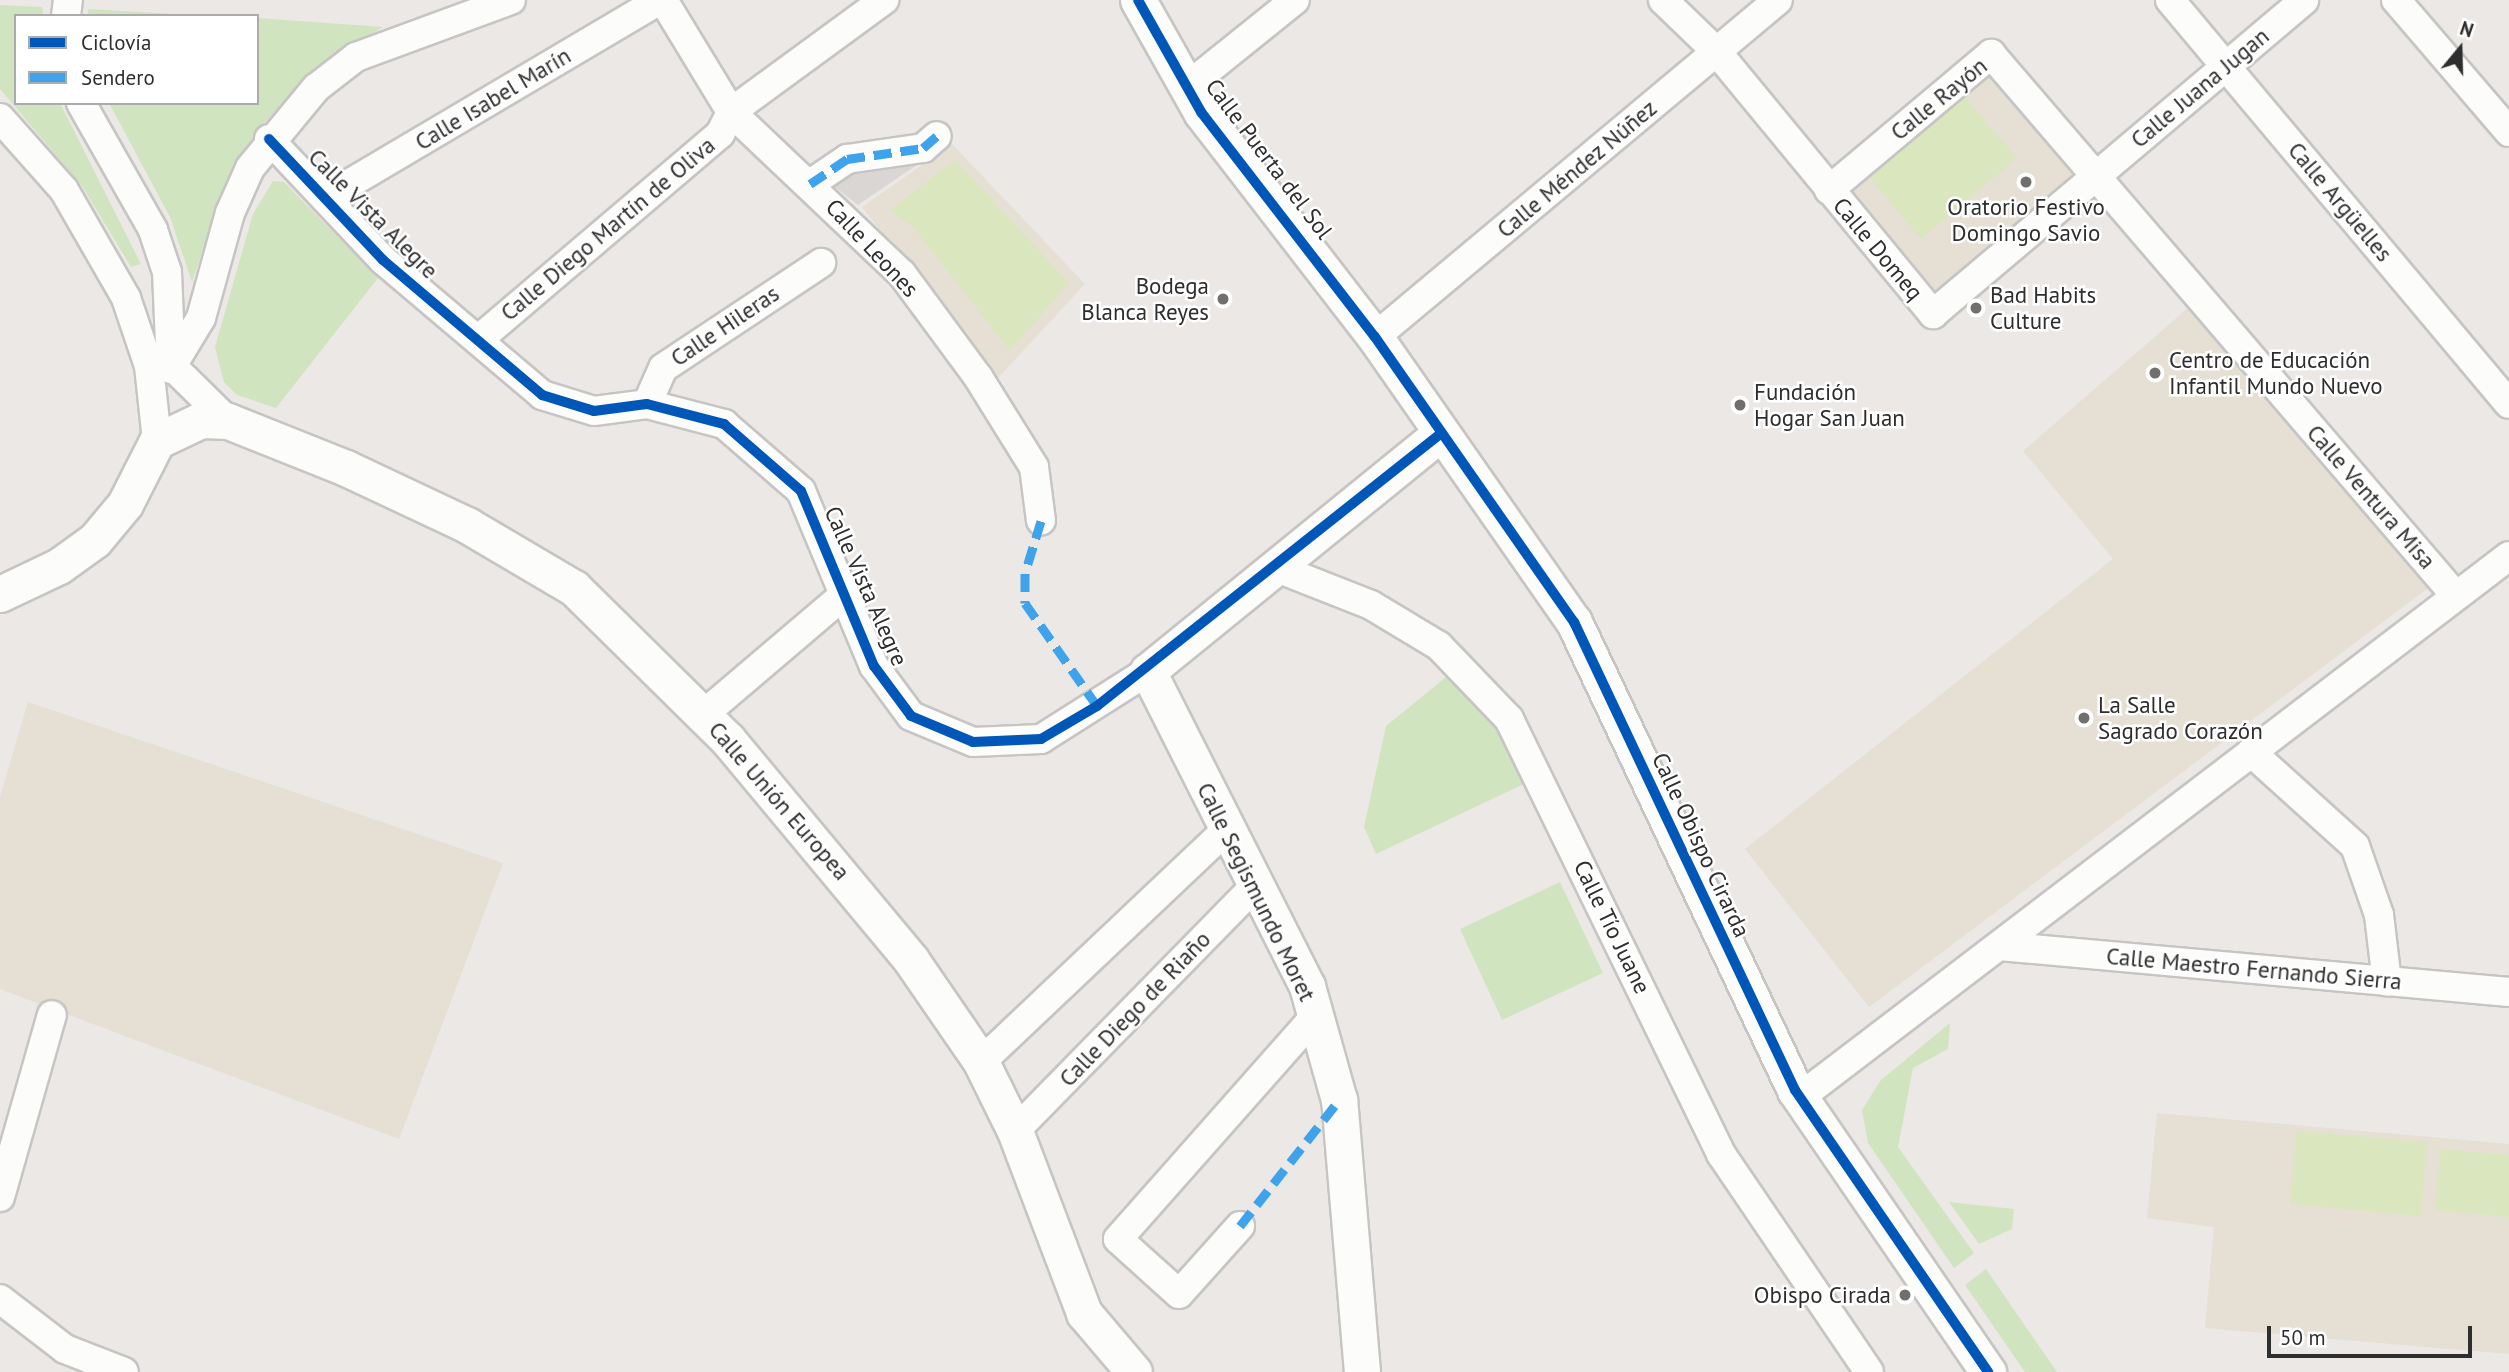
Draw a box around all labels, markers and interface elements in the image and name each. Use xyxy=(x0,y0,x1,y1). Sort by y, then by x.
legend xyxy=(14,14,259,105)
north arrow xyxy=(2425,14,2495,84)
text: N xyxy=(2457,16,2477,43)
street label: Calle Juana Jugan xyxy=(2125,22,2275,154)
text: Ciclovía xyxy=(81,29,151,56)
street label: Calle Isabel Marín xyxy=(410,42,576,156)
street label: Calle Rayón xyxy=(1885,52,1993,146)
text: Sendero xyxy=(81,64,155,91)
street label: Calle Puerta del Sol xyxy=(1200,73,1338,245)
street label: Calle Méndez Núñez xyxy=(1491,94,1663,244)
street label: Calle Diego Martín de Oliva xyxy=(495,131,721,327)
street label: Calle Argüelles xyxy=(2282,136,2398,268)
street label: Calle Vista Alegre xyxy=(302,143,444,285)
marker: Oratorio Festivo Domingo Savio xyxy=(2018,174,2034,190)
street label: Calle Domeq xyxy=(1827,192,1929,306)
street label: Calle Leones xyxy=(820,193,924,303)
place label: Oratorio Festivo Domingo Savio xyxy=(1947,193,2105,247)
place label: Bodega Blanca Reyes xyxy=(1081,272,1209,326)
street label: Calle Hileras xyxy=(666,280,784,372)
place label: Bad Habits Culture xyxy=(1990,281,2096,335)
marker: Bodega Blanca Reyes xyxy=(1215,291,1231,307)
marker: Bad Habits Culture xyxy=(1968,300,1984,316)
place label: Centro de Educación Infantil Mundo Nuevo xyxy=(2169,346,2383,400)
marker: Centro de Educación Infantil Mundo Nuevo xyxy=(2147,365,2163,381)
place label: Fundación Hogar San Juan xyxy=(1754,378,1905,432)
marker: Fundación Hogar San Juan xyxy=(1732,397,1748,413)
street label: Calle Ventura Misa xyxy=(2301,419,2441,575)
street label: Calle Vista Alegre xyxy=(818,501,914,671)
place label: La Salle Sagrado Corazón xyxy=(2098,691,2263,745)
marker: La Salle Sagrado Corazón xyxy=(2076,710,2092,726)
street label: Calle Unión Europea xyxy=(703,716,855,886)
street label: Calle Obispo Cirarda xyxy=(1646,748,1756,942)
street label: Calle Segismundo Moret xyxy=(1191,778,1321,1006)
street label: Calle Tío Juane xyxy=(1568,855,1656,999)
street label: Calle Diego de Riaño xyxy=(1054,926,1216,1092)
street label: Calle Maestro Fernando Sierra xyxy=(2105,942,2403,996)
place label: Obispo Cirada xyxy=(1754,1281,1891,1309)
marker: Obispo Cirada xyxy=(1897,1287,1913,1303)
scale bar xyxy=(2271,1312,2476,1356)
text: 50 m xyxy=(2280,1324,2326,1351)

